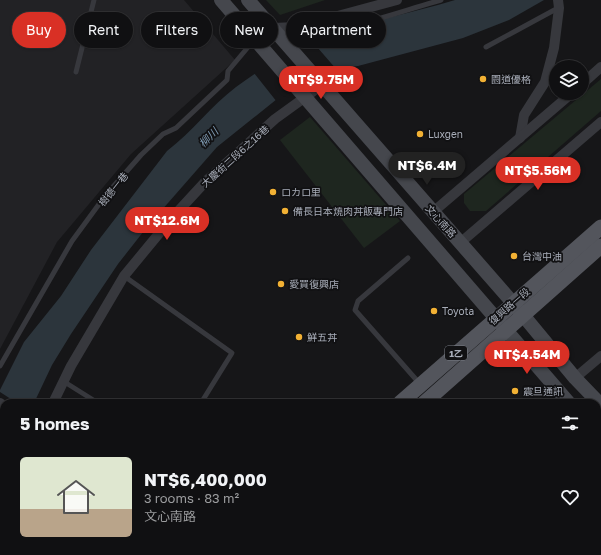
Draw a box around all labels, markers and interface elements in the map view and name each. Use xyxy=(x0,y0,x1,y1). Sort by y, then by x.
chip: Buy xyxy=(12,12,66,48)
chip: Rent xyxy=(74,12,133,48)
chip: Filters xyxy=(141,12,212,48)
chip: New xyxy=(220,12,278,48)
chip: Apartment xyxy=(286,12,386,48)
map controls xyxy=(549,60,589,100)
button: layers xyxy=(549,60,589,100)
pin: NT$9.75M xyxy=(280,66,362,100)
text: NT$9.75M xyxy=(288,71,354,87)
place label: 園道優格 xyxy=(491,73,531,85)
marker: 園道優格 xyxy=(478,74,488,84)
street label: 大慶街二段6之16巷 xyxy=(199,122,271,190)
water label: 柳川 xyxy=(196,124,221,149)
place label: Luxgen xyxy=(428,128,463,140)
marker: Luxgen xyxy=(415,129,425,139)
pin: NT$6.4M xyxy=(390,152,464,186)
text: NT$6.4M xyxy=(397,157,457,173)
pin: NT$5.56M xyxy=(497,157,579,191)
text: NT$5.56M xyxy=(505,162,571,178)
street label: 樹德一巷 xyxy=(96,170,130,208)
place label: ロカロ里 xyxy=(281,186,321,198)
marker: ロカロ里 xyxy=(268,187,278,197)
street label: 文心南路 xyxy=(423,202,459,240)
place label: 備長日本燒肉丼飯專門店 xyxy=(293,205,403,217)
marker: 備長日本燒肉丼飯專門店 xyxy=(280,206,290,216)
pin: NT$12.6M xyxy=(126,207,208,241)
text: NT$12.6M xyxy=(134,212,200,228)
place label: 台灣中油 xyxy=(522,250,562,262)
marker: 台灣中油 xyxy=(509,251,519,261)
place label: 愛買復興店 xyxy=(289,278,339,290)
marker: 愛買復興店 xyxy=(276,279,286,289)
street label: 復興路一段 xyxy=(486,285,532,327)
place label: Toyota xyxy=(442,305,474,317)
marker: Toyota xyxy=(429,306,439,316)
place label: 鮮五丼 xyxy=(307,331,337,343)
marker: 鮮五丼 xyxy=(294,332,304,342)
pin: NT$4.54M xyxy=(486,341,568,375)
road number: 1乙 xyxy=(445,346,467,360)
text: NT$4.54M xyxy=(494,346,560,362)
place label: 震旦通訊 xyxy=(523,385,563,397)
marker: 震旦通訊 xyxy=(510,386,520,396)
icon: filters xyxy=(559,412,581,434)
text: 5 homes xyxy=(20,413,90,434)
text: NT$6,400,000 xyxy=(144,469,267,490)
icon: home xyxy=(52,473,100,521)
icon: heart xyxy=(559,486,581,508)
text: 3 rooms · 83 m² xyxy=(144,490,239,506)
text: 文心南路 xyxy=(144,508,196,524)

